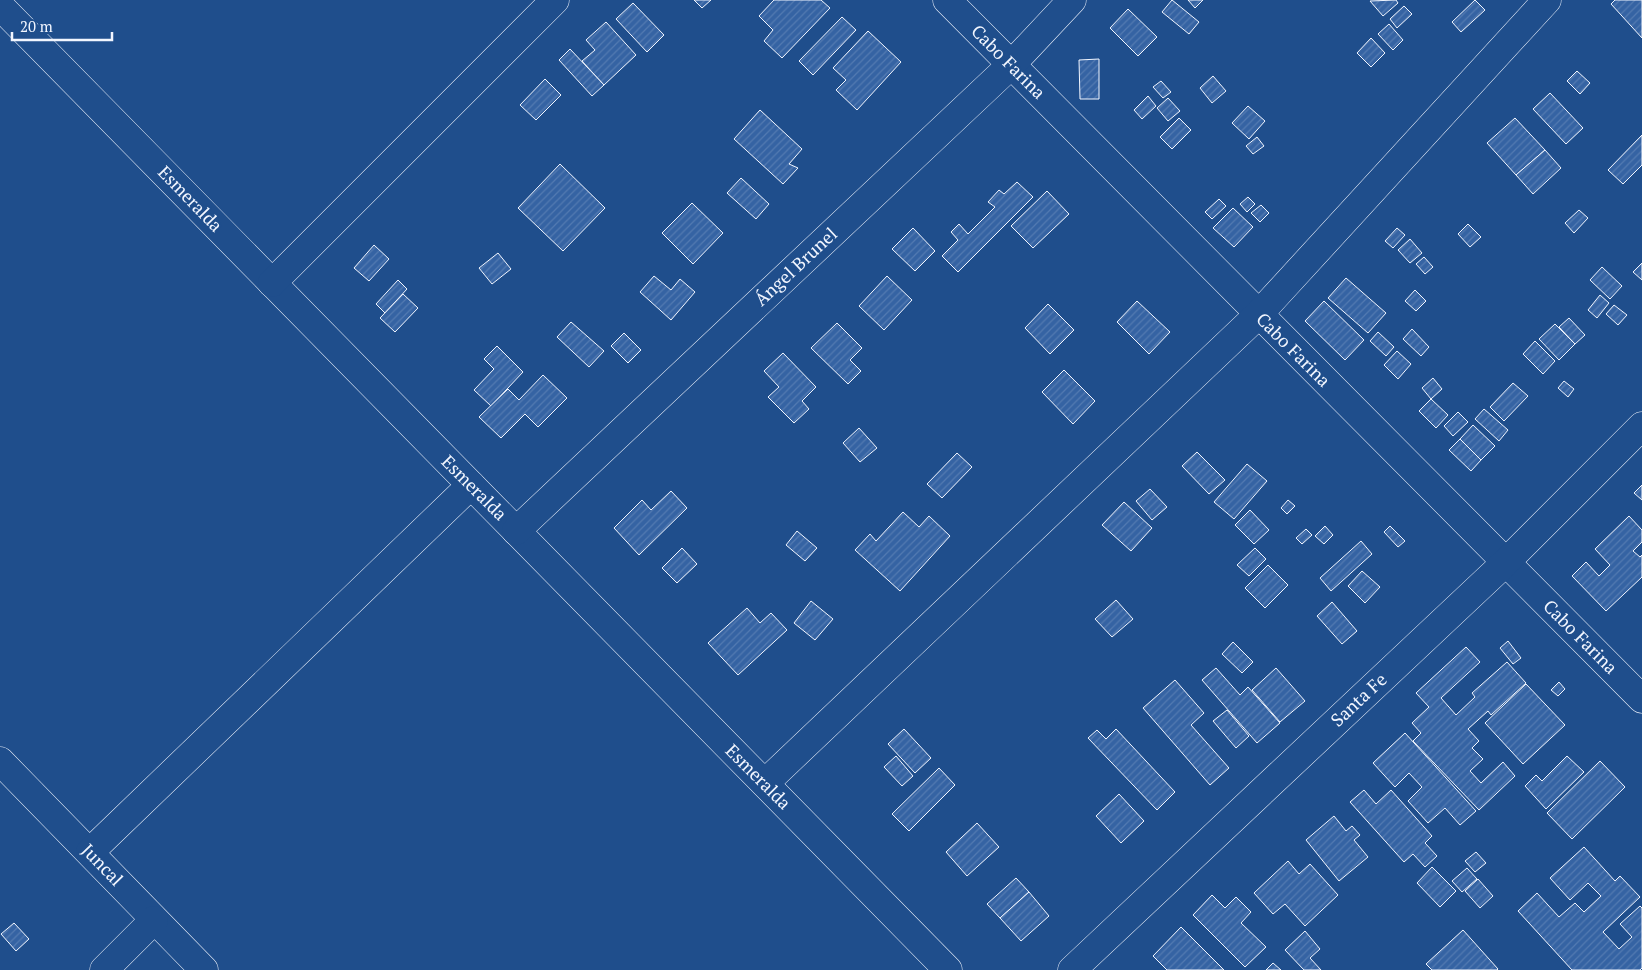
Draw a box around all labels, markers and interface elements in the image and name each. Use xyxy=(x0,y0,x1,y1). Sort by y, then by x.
scale bar xyxy=(12,10,112,42)
text: 20 m xyxy=(20,16,53,36)
street label: Cabo Farina xyxy=(966,19,1051,104)
street label: Esmeralda xyxy=(153,160,228,237)
street label: Ángel Brunel xyxy=(749,222,842,311)
street label: Cabo Farina xyxy=(1251,307,1336,392)
street label: Esmeralda xyxy=(437,449,513,525)
street label: Cabo Farina xyxy=(1538,594,1623,679)
street label: Santa Fe xyxy=(1325,667,1392,731)
street label: Esmeralda xyxy=(721,738,797,814)
street label: Juncal xyxy=(77,838,129,891)

